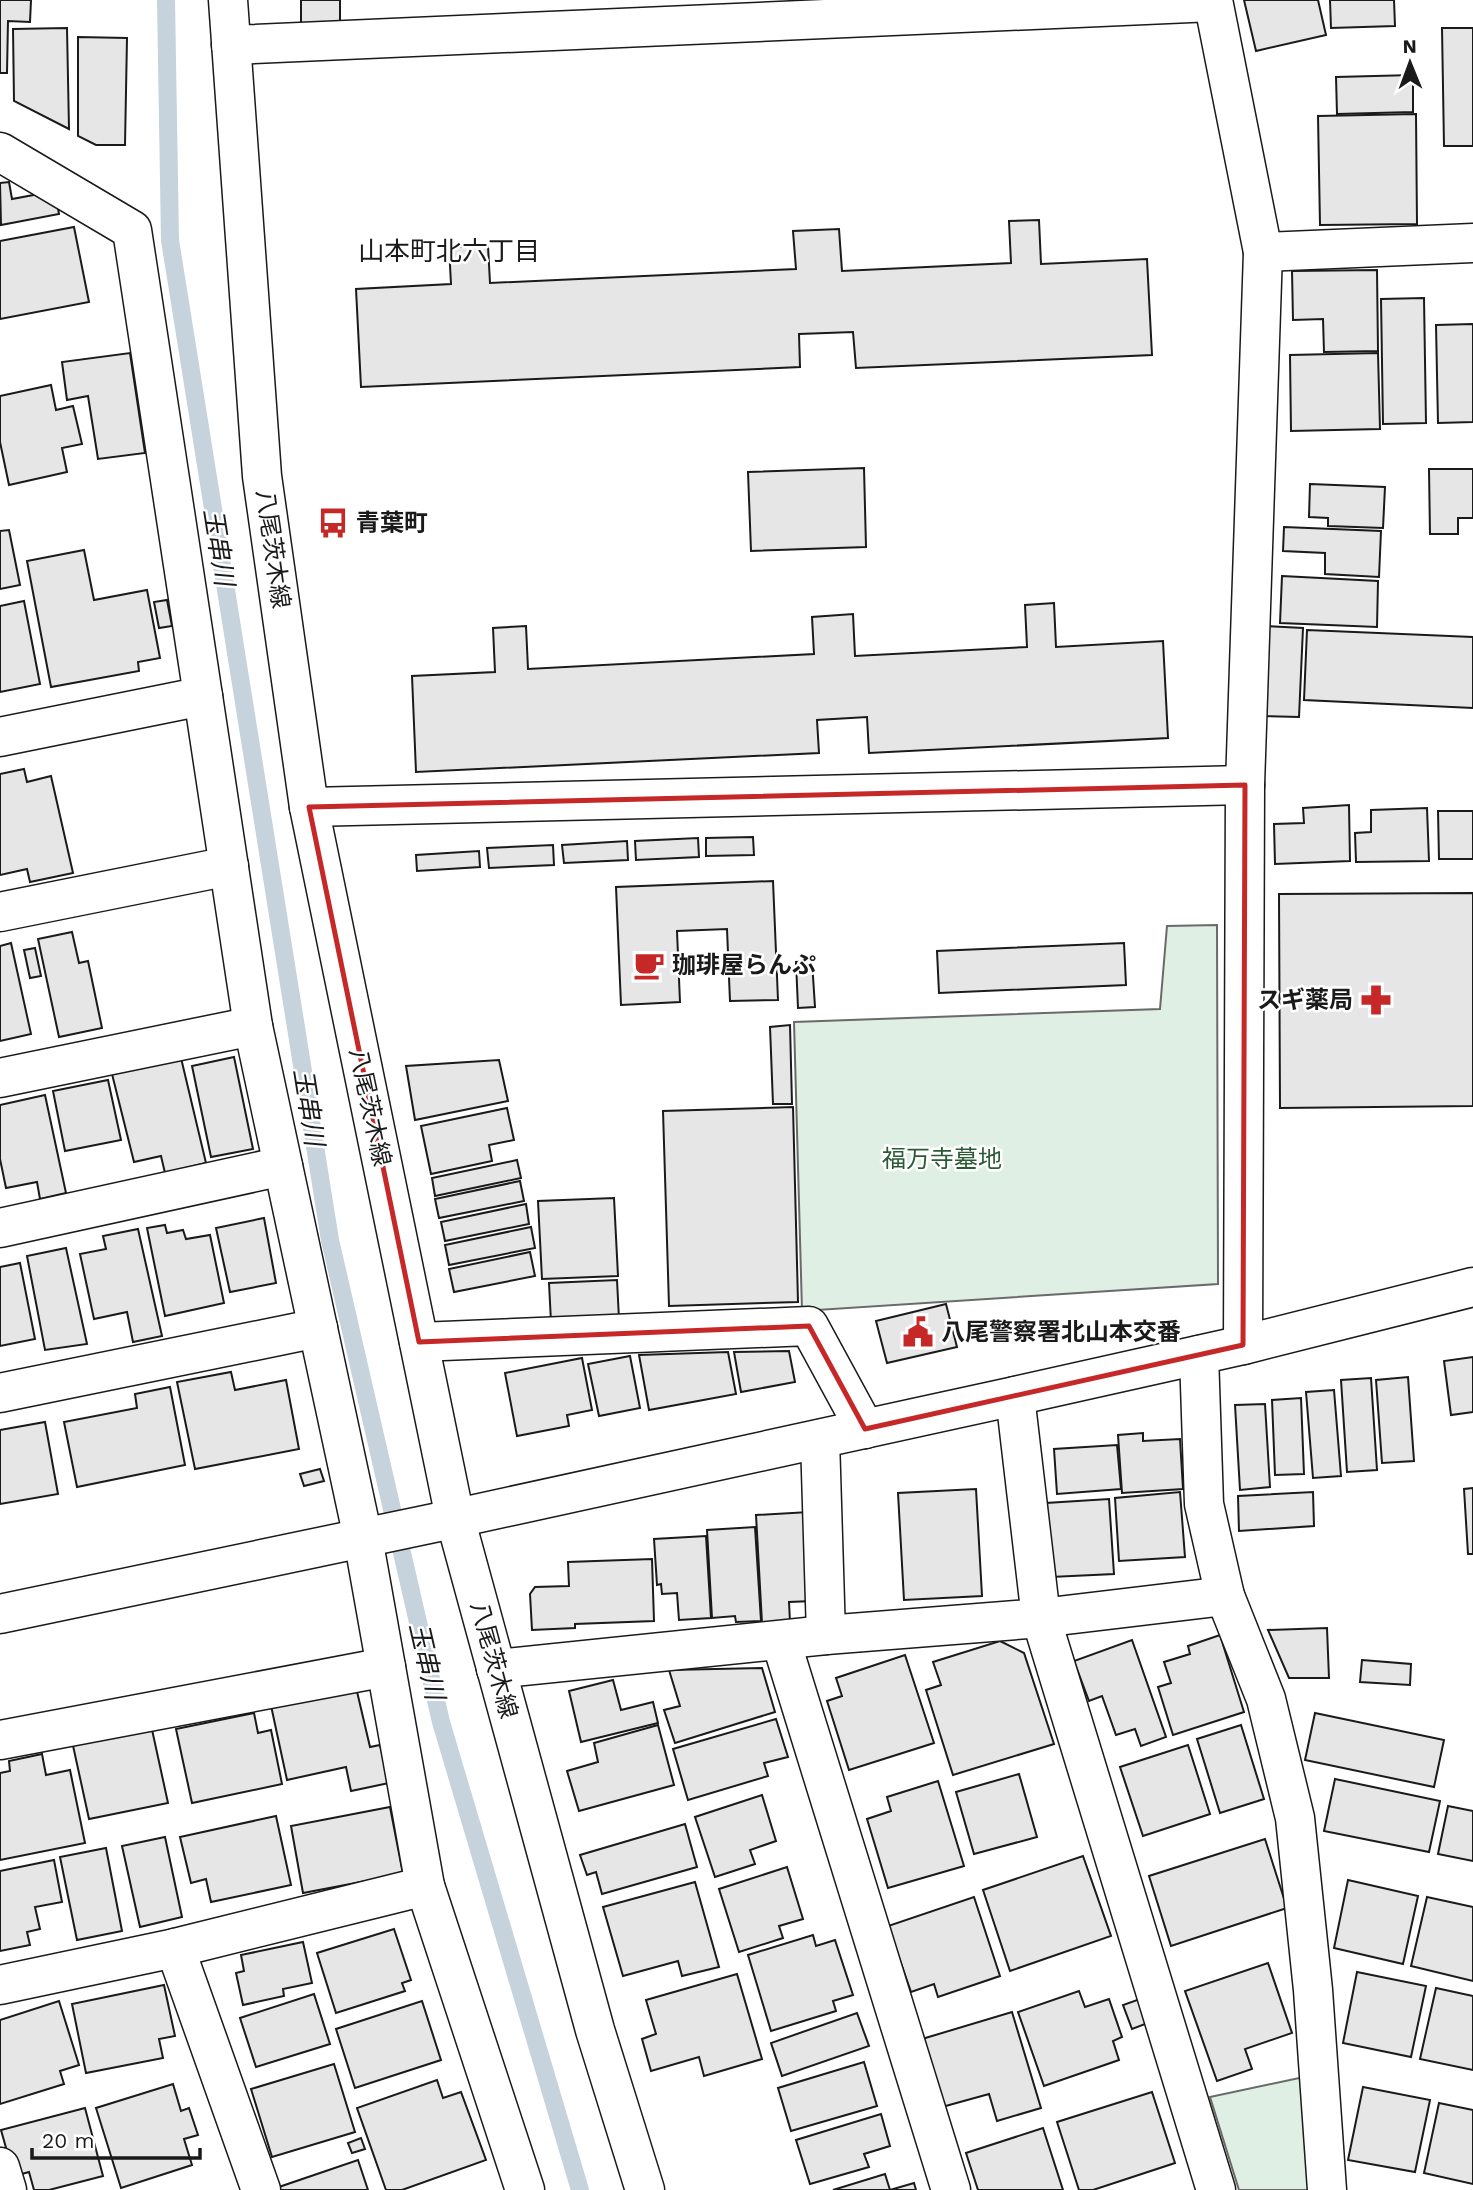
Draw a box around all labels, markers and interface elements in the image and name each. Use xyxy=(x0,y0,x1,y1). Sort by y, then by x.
north arrow xyxy=(1375,28,1445,98)
text: N xyxy=(1402,35,1417,58)
district label: 山本町北六丁目 xyxy=(358,236,540,266)
street label: 八尾茨木線 xyxy=(251,488,295,610)
water label: 玉串川 xyxy=(198,506,240,591)
bus stop icon: 青葉町 xyxy=(316,506,350,540)
place label: 青葉町 xyxy=(356,509,428,537)
cafe icon: 珈琲屋らんぷ xyxy=(632,948,666,982)
place label: 珈琲屋らんぷ xyxy=(672,951,816,979)
pharmacy icon: スギ薬局 xyxy=(1359,983,1393,1017)
place label: スギ薬局 xyxy=(1257,986,1353,1014)
street label: 八尾茨木線 xyxy=(344,1045,396,1169)
water label: 玉串川 xyxy=(288,1066,330,1151)
park label: 福万寺墓地 xyxy=(882,1145,1002,1173)
public building icon: 八尾警察署北山本交番 xyxy=(901,1315,935,1349)
place label: 八尾警察署北山本交番 xyxy=(941,1318,1181,1346)
street label: 八尾茨木線 xyxy=(465,1598,523,1722)
water label: 玉串川 xyxy=(404,1620,451,1705)
scale bar xyxy=(32,2116,200,2160)
text: 20 m xyxy=(42,2128,94,2153)

